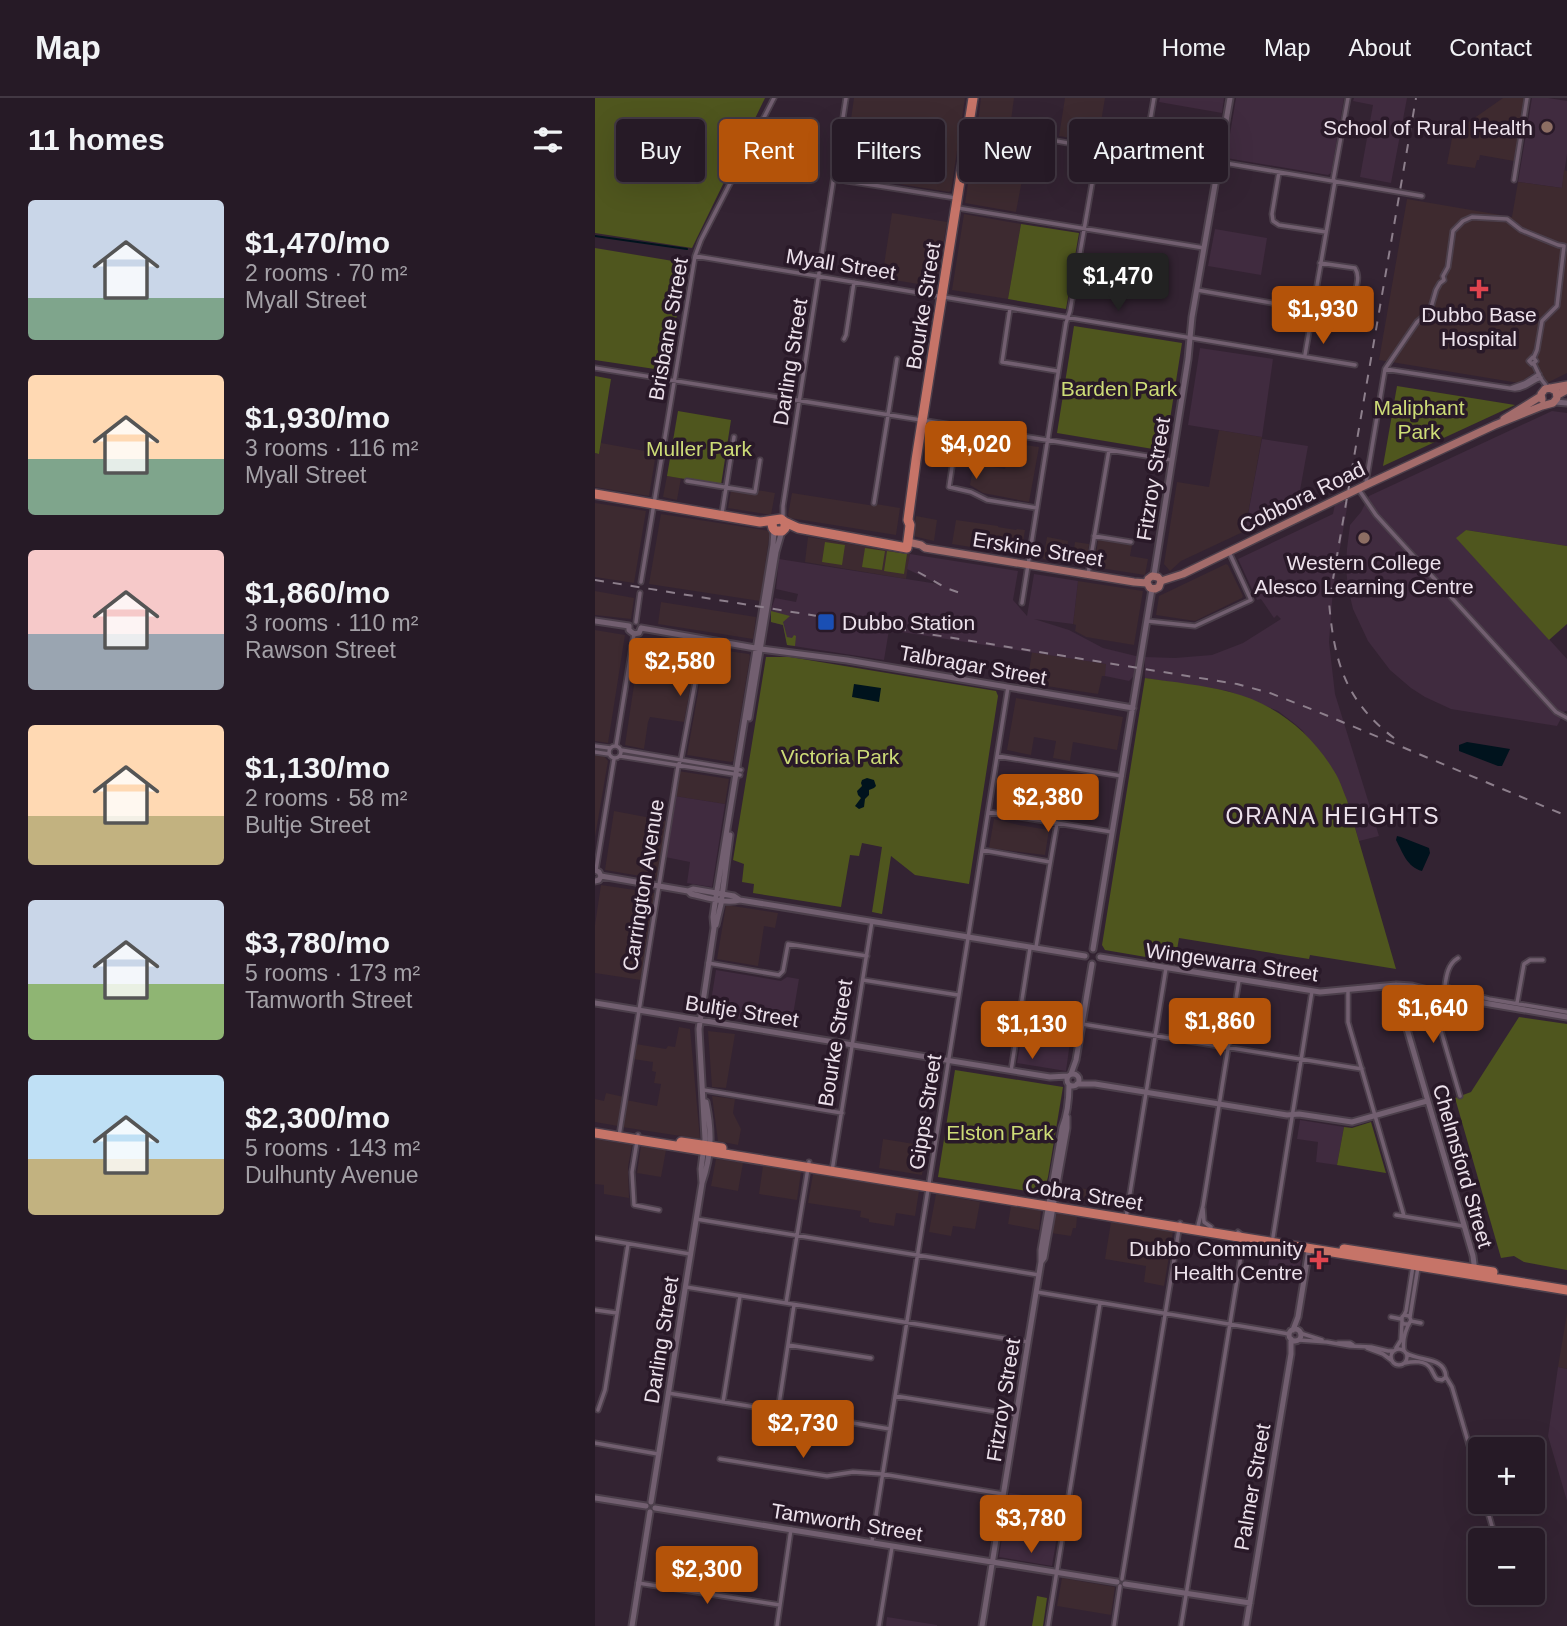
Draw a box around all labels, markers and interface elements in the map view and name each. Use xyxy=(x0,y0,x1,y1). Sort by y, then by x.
text: Map xyxy=(35,29,101,66)
text: Home xyxy=(1162,34,1226,61)
text: Map xyxy=(1264,34,1311,61)
text: About xyxy=(1349,34,1411,61)
text: Contact xyxy=(1449,34,1532,61)
place label: School of Rural Health xyxy=(1323,116,1533,139)
chip: Buy xyxy=(616,119,705,182)
chip: Rent xyxy=(719,119,818,182)
chip: Filters xyxy=(832,119,945,182)
chip: New xyxy=(959,119,1055,182)
chip: Apartment xyxy=(1069,119,1228,182)
marker: School of Rural Health xyxy=(1539,119,1555,135)
icon: filters xyxy=(529,121,567,159)
text: 11 homes xyxy=(28,123,165,156)
text: $1,470/mo xyxy=(245,226,390,259)
icon: home xyxy=(84,228,168,312)
street label: Bourke Street xyxy=(902,241,944,371)
street label: Myall Street xyxy=(784,244,898,284)
pin: $1,470 xyxy=(1061,254,1175,313)
street label: Brisbane Street xyxy=(644,256,692,402)
text: 2 rooms · 70 m² xyxy=(245,260,407,286)
text: $1,470 xyxy=(1083,263,1153,289)
marker: Dubbo Base Hospital xyxy=(1469,279,1489,299)
pin: $1,930 xyxy=(1266,286,1380,346)
text: Myall Street xyxy=(245,287,366,313)
text: $1,930 xyxy=(1288,296,1358,322)
street label: Darling Street xyxy=(769,297,811,427)
place label: Dubbo Base Hospital xyxy=(1421,303,1537,350)
park label: Barden Park xyxy=(1061,377,1178,400)
park label: Maliphant Park xyxy=(1373,396,1465,443)
text: $1,930/mo xyxy=(245,401,390,434)
icon: home xyxy=(84,403,168,487)
street label: Fitzroy Street xyxy=(1132,415,1174,542)
pin: $4,020 xyxy=(919,422,1033,481)
text: $4,020 xyxy=(941,431,1011,457)
text: 3 rooms · 116 m² xyxy=(245,435,418,461)
park label: Muller Park xyxy=(646,437,753,460)
street label: Cobbora Road xyxy=(1236,457,1368,537)
text: Myall Street xyxy=(245,462,366,488)
street label: Erskine Street xyxy=(971,527,1105,571)
marker: Western College Alesco Learning Centre xyxy=(1356,530,1372,546)
place label: Western College Alesco Learning Centre xyxy=(1254,551,1474,598)
text: $1,860/mo xyxy=(245,576,390,609)
icon: home xyxy=(84,578,168,662)
text: 3 rooms · 110 m² xyxy=(245,610,418,636)
place label: Dubbo Station xyxy=(842,611,975,634)
marker: Dubbo Station xyxy=(816,612,836,632)
text: Rawson Street xyxy=(245,637,396,663)
pin: $2,580 xyxy=(623,638,737,698)
street label: Talbragar Street xyxy=(897,641,1049,689)
text: $2,580 xyxy=(645,648,715,674)
park label: Victoria Park xyxy=(781,745,900,768)
text: $1,130/mo xyxy=(245,751,390,784)
icon: home xyxy=(84,753,168,837)
pin: $2,380 xyxy=(991,774,1105,834)
text: $2,380 xyxy=(1013,784,1083,810)
text: 2 rooms · 58 m² xyxy=(245,785,407,811)
street label: Carrington Avenue xyxy=(618,797,668,973)
district label: ORANA HEIGHTS xyxy=(1225,803,1441,829)
text: Bultje Street xyxy=(245,812,370,838)
text: $3,780/mo xyxy=(245,926,390,959)
icon: home xyxy=(84,928,168,1012)
street label: Wingewarra Street xyxy=(1144,939,1320,986)
text: 5 rooms · 173 m² xyxy=(245,960,420,986)
street label: Bourke Street xyxy=(814,978,856,1108)
pin: $1,640 xyxy=(1376,986,1490,1045)
text: Tamworth Street xyxy=(245,987,412,1013)
street label: Bultje Street xyxy=(684,991,800,1031)
text: $1,640 xyxy=(1398,995,1468,1021)
pin: $1,860 xyxy=(1163,998,1277,1058)
pin: $1,130 xyxy=(975,1002,1089,1061)
text: $1,860 xyxy=(1185,1008,1255,1034)
text: $1,130 xyxy=(997,1011,1067,1037)
street label: Gipps Street xyxy=(905,1052,946,1171)
street label: Chelmsford Street xyxy=(1429,1081,1497,1251)
text: $2,300/mo xyxy=(245,1101,390,1134)
icon: home xyxy=(84,1103,168,1187)
park label: Elston Park xyxy=(946,1121,1054,1144)
text: 5 rooms · 143 m² xyxy=(245,1135,420,1161)
text: Dulhunty Avenue xyxy=(245,1162,419,1188)
street label: Cobra Street xyxy=(1023,1173,1145,1215)
place label: Dubbo Community Health Centre xyxy=(1129,1237,1304,1284)
marker: Dubbo Community Health Centre xyxy=(1309,1250,1329,1270)
street label: Darling Street xyxy=(640,1275,682,1405)
street label: Fitzroy Street xyxy=(982,1336,1024,1463)
pin: $2,730 xyxy=(746,1400,860,1460)
text: $2,730 xyxy=(768,1410,838,1436)
street label: Palmer Street xyxy=(1230,1422,1274,1552)
map controls xyxy=(1468,1437,1545,1605)
button: + xyxy=(1468,1437,1545,1514)
pin: $3,780 xyxy=(974,1496,1088,1555)
street label: Tamworth Street xyxy=(770,1499,924,1545)
text: $3,780 xyxy=(996,1505,1066,1531)
button: − xyxy=(1468,1528,1545,1605)
pin: $2,300 xyxy=(650,1546,764,1606)
text: $2,300 xyxy=(672,1556,742,1582)

